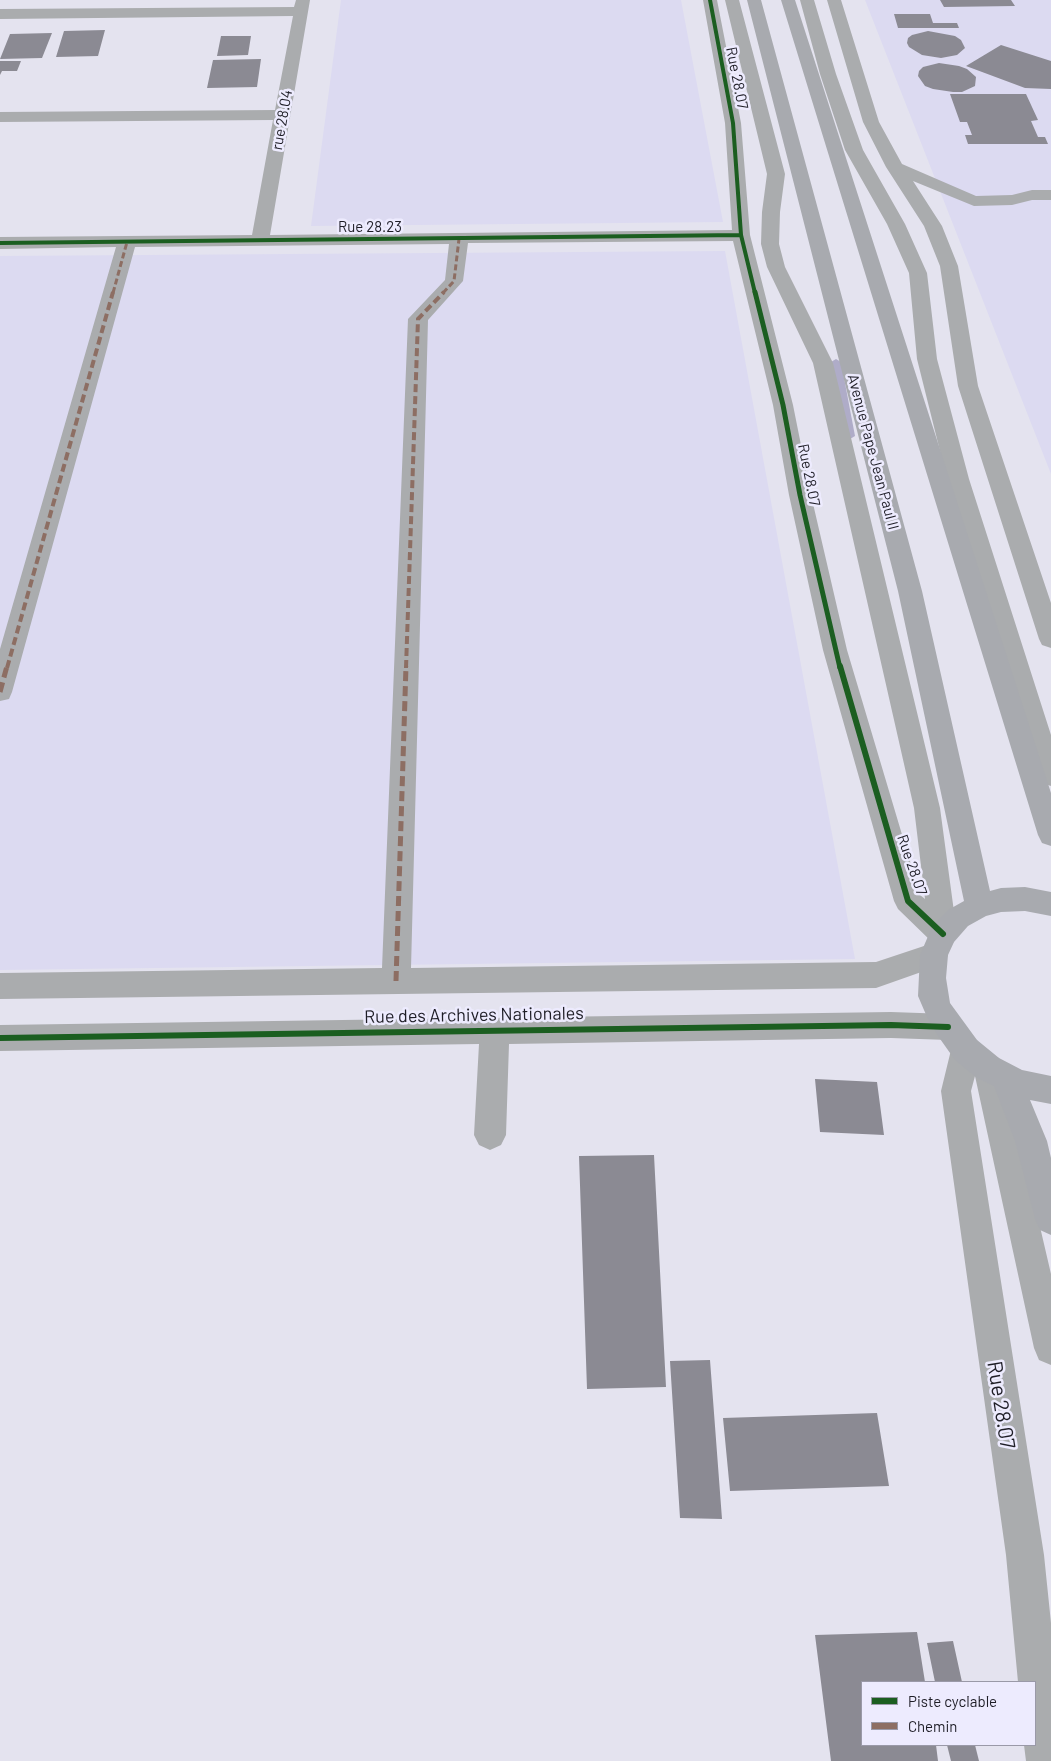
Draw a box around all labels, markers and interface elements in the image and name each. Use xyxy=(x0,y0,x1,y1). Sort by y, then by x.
street label: Rue 28.07 xyxy=(722,45,752,111)
street label: rue 28.04 xyxy=(268,89,296,151)
street label: Rue 28.23 xyxy=(338,218,402,236)
street label: Avenue Pape Jean Paul II xyxy=(844,372,902,532)
street label: Rue 28.07 xyxy=(794,442,824,508)
street label: Rue 28.07 xyxy=(893,832,931,898)
street label: Rue des Archives Nationales xyxy=(364,1002,584,1028)
street label: Rue 28.07 xyxy=(982,1359,1020,1451)
legend xyxy=(861,1681,1036,1746)
text: Piste cyclable xyxy=(908,1692,997,1710)
text: Chemin xyxy=(908,1717,957,1735)

